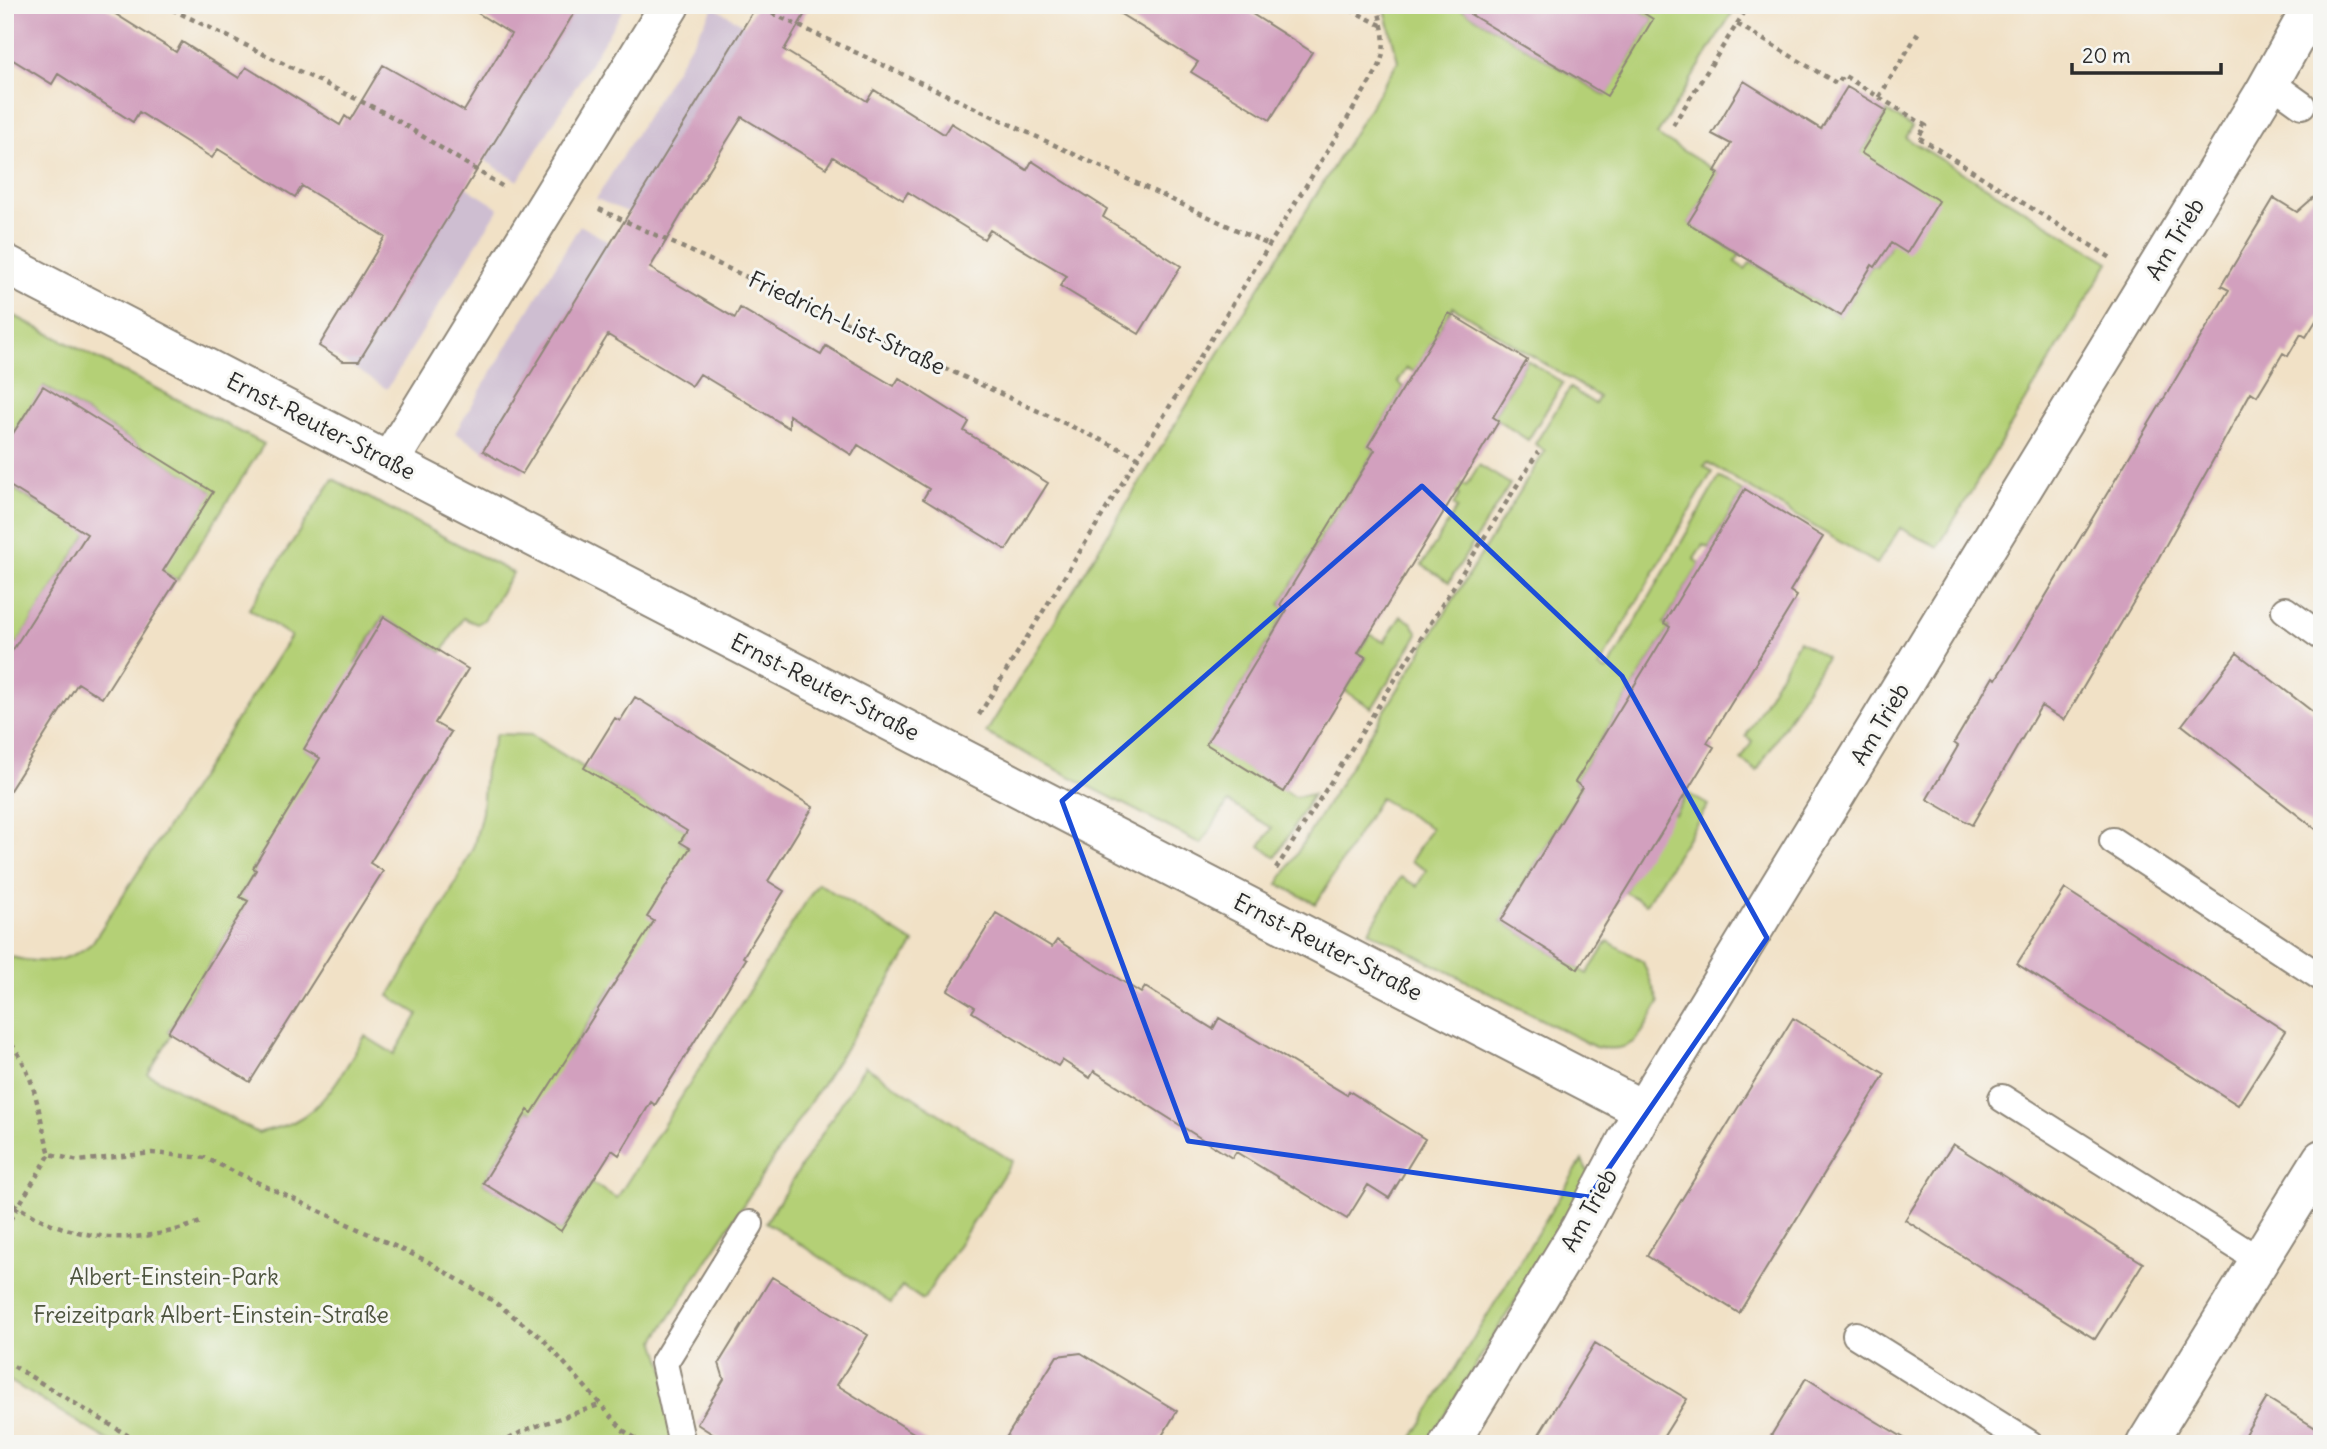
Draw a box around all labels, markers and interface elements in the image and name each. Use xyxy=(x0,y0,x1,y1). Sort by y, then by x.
scale bar xyxy=(2072,32,2220,76)
text: 20 m xyxy=(2082,42,2131,69)
street label: Am Trieb xyxy=(2139,192,2210,285)
street label: Friedrich-List-Straße xyxy=(744,264,950,381)
street label: Ernst-Reuter-Straße xyxy=(222,365,421,486)
street label: Ernst-Reuter-Straße xyxy=(726,626,925,747)
street label: Am Trieb xyxy=(1844,677,1915,770)
street label: Ernst-Reuter-Straße xyxy=(1229,886,1428,1007)
street label: Am Trieb xyxy=(1554,1163,1623,1256)
park label: Albert-Einstein-Park xyxy=(69,1262,279,1291)
park label: Freizeitpark Albert-Einstein-Straße xyxy=(33,1300,389,1329)

